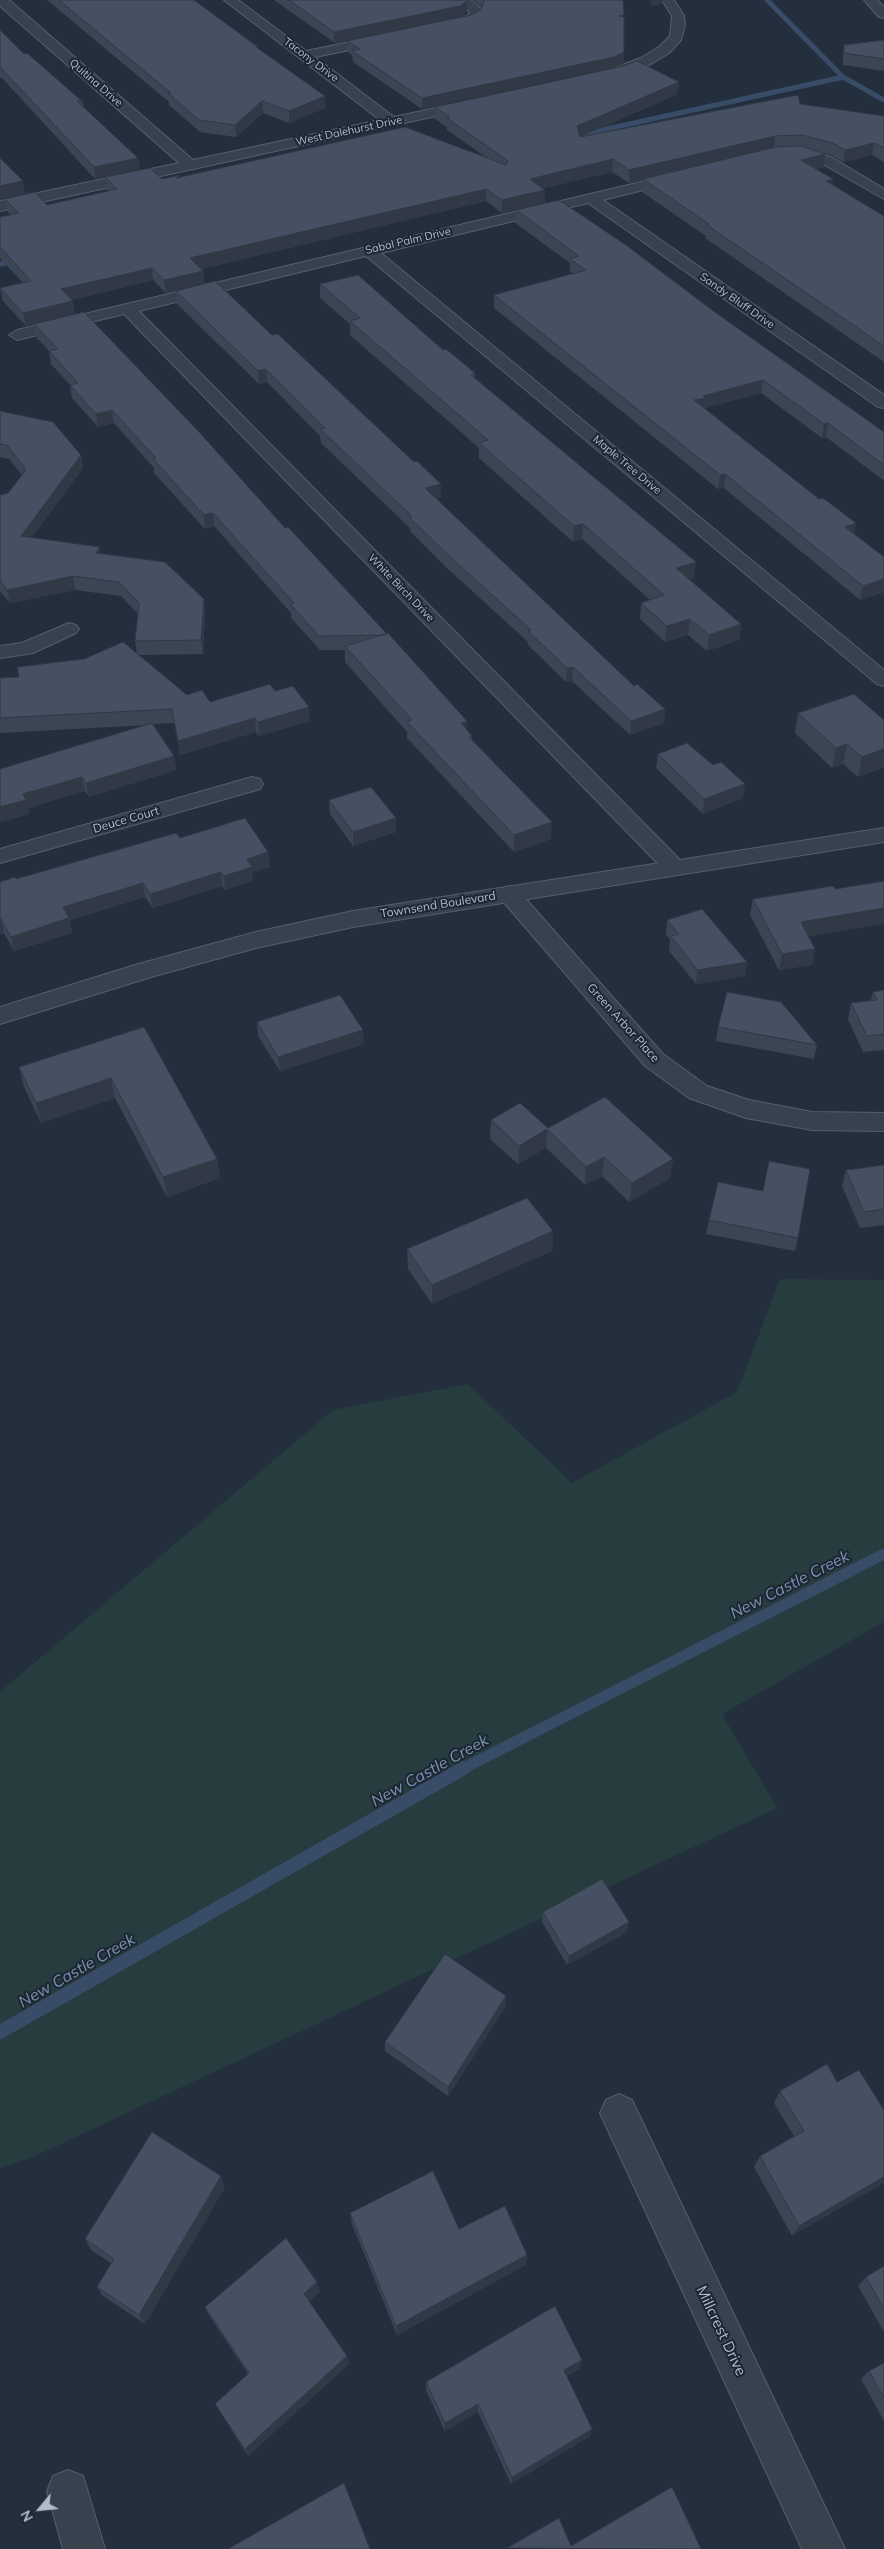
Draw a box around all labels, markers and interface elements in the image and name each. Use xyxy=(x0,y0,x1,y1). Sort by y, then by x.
street label: Tacony Drive xyxy=(281,35,341,85)
street label: Quitina Drive xyxy=(67,56,125,110)
street label: West Dalehurst Drive xyxy=(295,113,403,149)
street label: Sabal Palm Drive xyxy=(364,225,452,257)
street label: Sandy Bluff Drive xyxy=(697,270,777,332)
street label: Maple Tree Drive xyxy=(590,433,664,497)
street label: White Birch Drive xyxy=(365,551,437,625)
street label: Deuce Court xyxy=(91,804,161,836)
street label: Townsend Boulevard xyxy=(379,889,497,921)
street label: Green Arbor Place xyxy=(584,981,662,1065)
water label: New Castle Creek xyxy=(727,1547,853,1623)
water label: New Castle Creek xyxy=(368,1731,492,1811)
water label: New Castle Creek xyxy=(15,1930,139,2012)
street label: Millcrest Drive xyxy=(692,2283,750,2379)
north arrow xyxy=(15,2484,65,2534)
text: N xyxy=(16,2507,37,2525)

